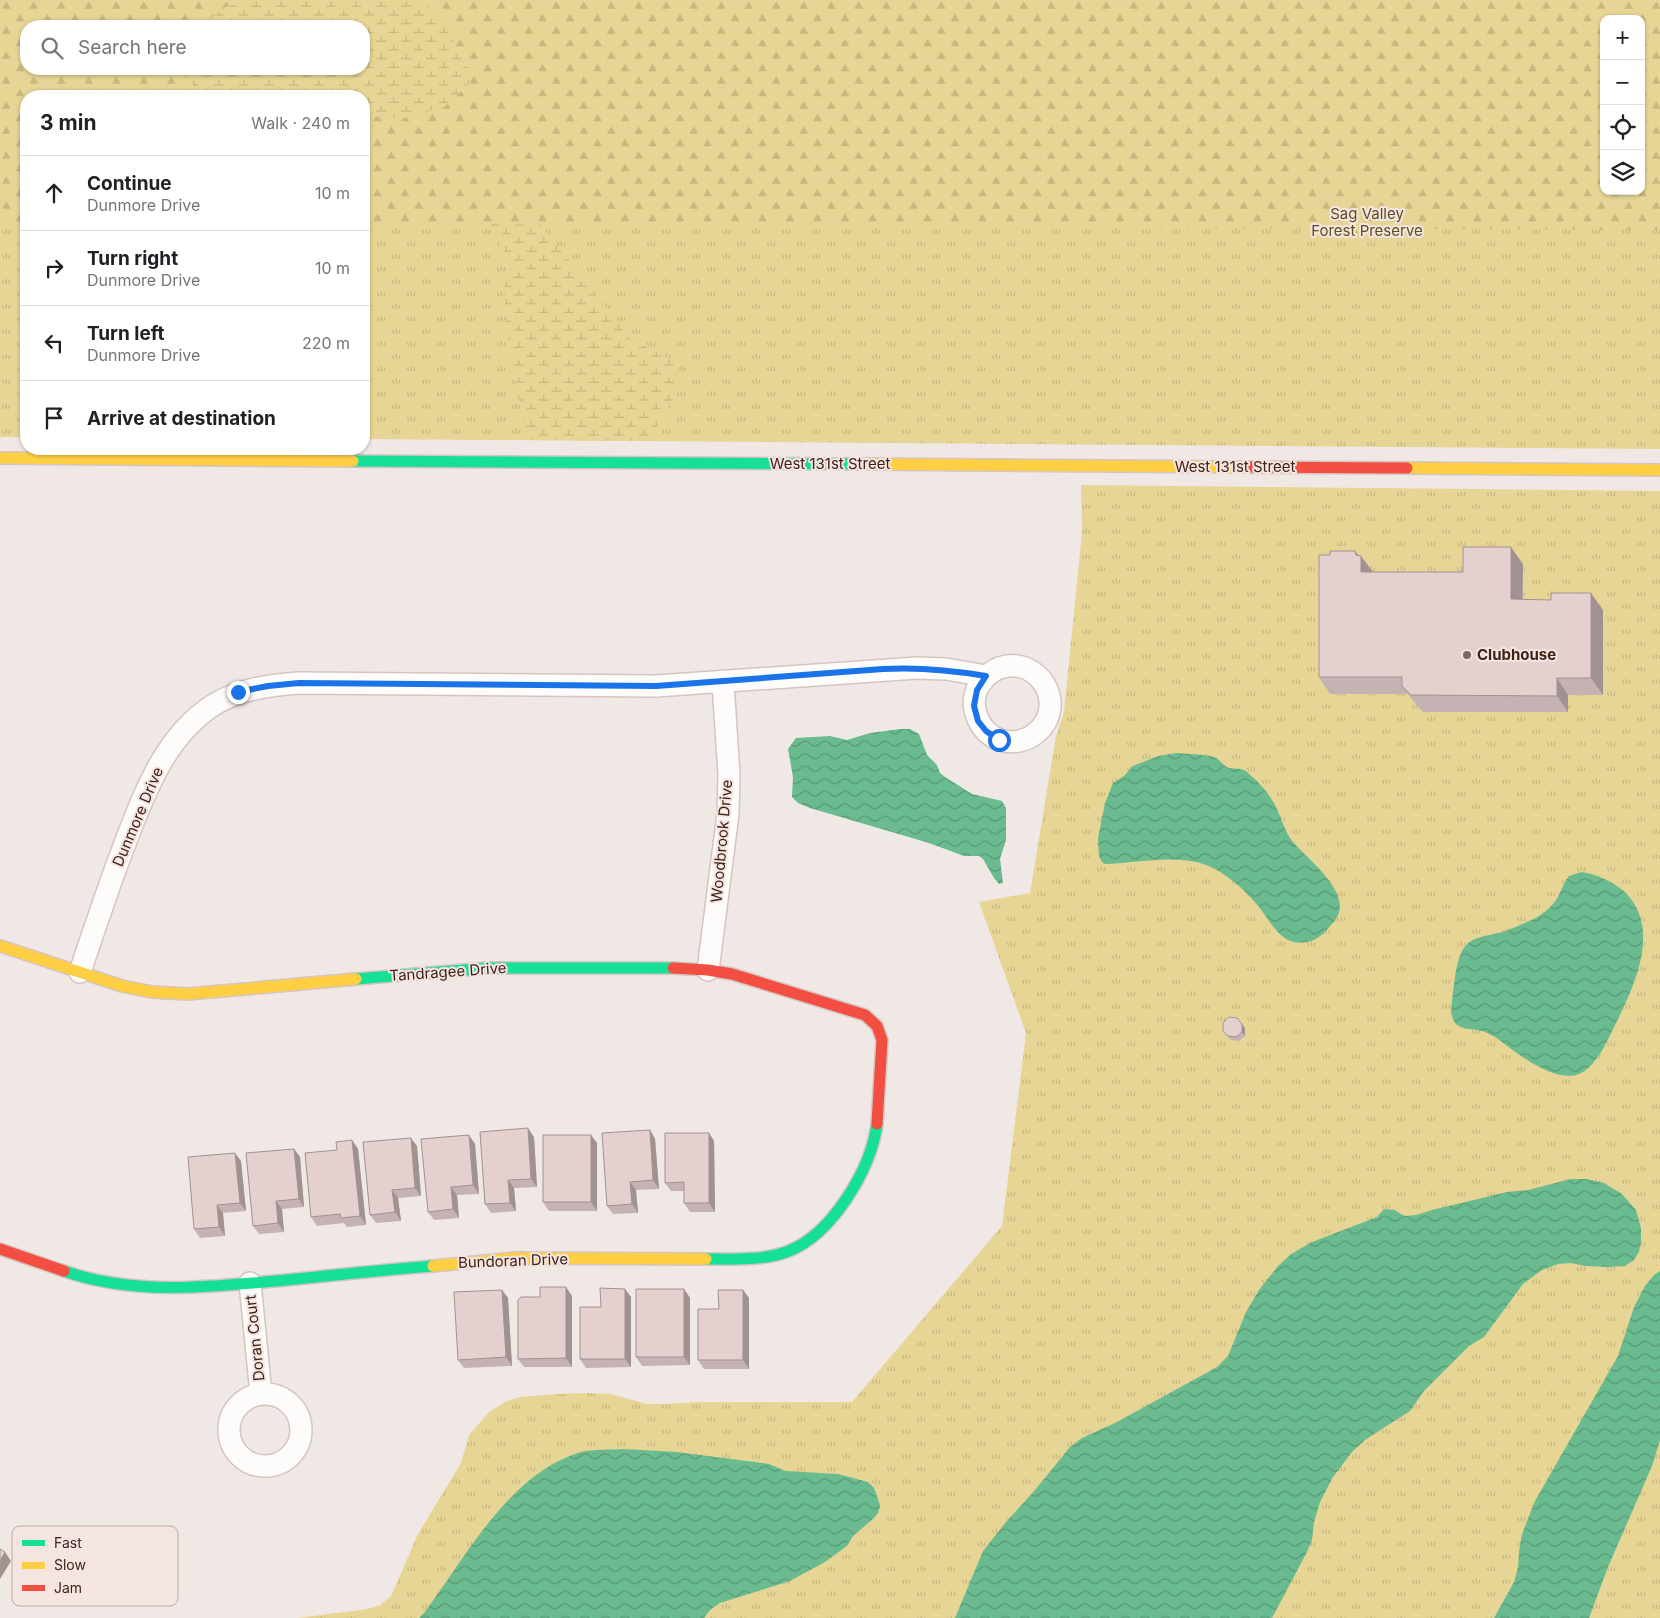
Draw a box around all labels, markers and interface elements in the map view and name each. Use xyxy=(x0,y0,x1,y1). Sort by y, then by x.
map controls xyxy=(1600,15,1645,195)
button: + xyxy=(1600,15,1645,60)
search box xyxy=(20,20,370,75)
icon: search xyxy=(38,34,66,62)
text: Search here xyxy=(78,36,187,59)
button: − xyxy=(1600,60,1645,105)
button: locate xyxy=(1600,105,1645,150)
text: 3 min xyxy=(40,110,96,135)
text: Walk · 240 m xyxy=(251,113,350,133)
button: layers xyxy=(1600,150,1645,195)
text: Continue xyxy=(87,172,172,195)
icon: ahead xyxy=(40,179,68,207)
text: 10 m xyxy=(315,183,350,203)
text: Dunmore Drive xyxy=(87,195,200,215)
park label: Sag Valley Forest Preserve xyxy=(1311,204,1423,240)
text: Turn right xyxy=(87,247,178,270)
icon: right xyxy=(40,254,68,282)
text: 10 m xyxy=(315,258,350,278)
text: Dunmore Drive xyxy=(87,270,200,290)
text: Turn left xyxy=(87,322,165,345)
icon: left xyxy=(40,329,68,357)
text: 220 m xyxy=(302,333,350,353)
text: Dunmore Drive xyxy=(87,345,200,365)
icon: arrive xyxy=(40,404,68,432)
text: Arrive at destination xyxy=(87,407,276,430)
street label: West 131st Street xyxy=(770,454,890,473)
street label: West 131st Street xyxy=(1175,457,1295,476)
place label: Clubhouse xyxy=(1477,645,1556,664)
marker: Clubhouse xyxy=(1461,649,1473,661)
route end xyxy=(227,681,250,704)
route start xyxy=(988,729,1011,752)
street label: Dunmore Drive xyxy=(108,764,167,869)
street label: Woodbrook Drive xyxy=(707,779,736,903)
street label: Tandragee Drive xyxy=(389,958,507,985)
street label: Bundoran Drive xyxy=(458,1249,568,1272)
street label: Doran Court xyxy=(241,1294,268,1382)
legend xyxy=(12,1526,178,1606)
text: Fast xyxy=(54,1534,82,1551)
text: Slow xyxy=(54,1556,86,1573)
text: Jam xyxy=(54,1579,82,1596)

